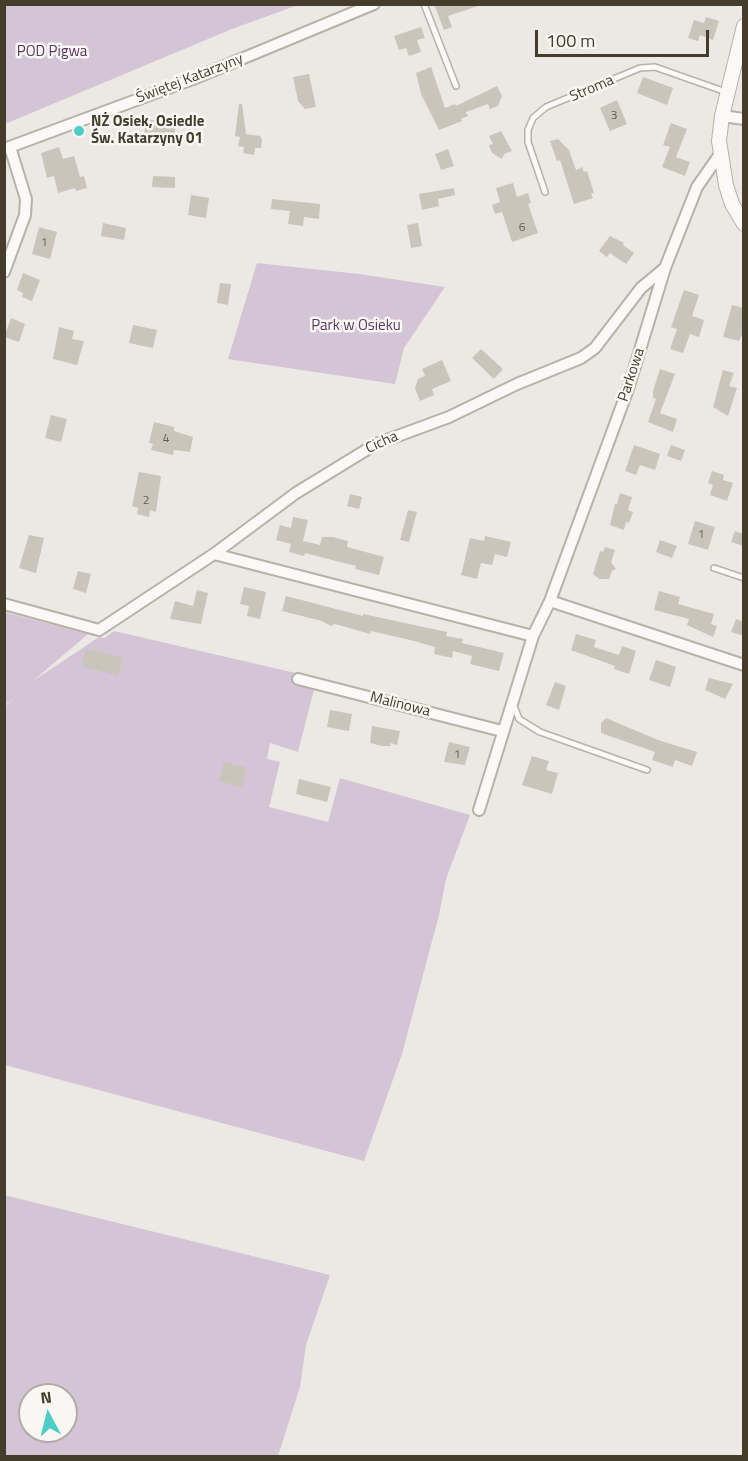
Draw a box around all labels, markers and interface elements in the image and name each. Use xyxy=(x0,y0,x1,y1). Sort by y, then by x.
scale bar xyxy=(538,18,712,56)
text: 100 m xyxy=(546,27,595,54)
park label: POD Pigwa xyxy=(17,43,87,61)
street label: Świętej Katarzyny xyxy=(134,50,246,108)
street label: Stroma xyxy=(567,72,617,106)
house number: 3 xyxy=(611,109,617,123)
place label: NŻ Osiek, Osiedle Św. Katarzyny 01 xyxy=(91,113,204,148)
marker: NŻ Osiek, Osiedle Św. Katarzyny 01 xyxy=(72,124,86,138)
house number: 6 xyxy=(519,221,525,235)
house number: 1 xyxy=(41,236,47,250)
park label: Park w Osieku xyxy=(311,317,401,335)
street label: Parkowa xyxy=(615,346,649,404)
street label: Cicha xyxy=(363,428,401,458)
house number: 4 xyxy=(163,432,169,446)
house number: 2 xyxy=(143,494,149,508)
house number: 1 xyxy=(698,528,704,542)
street label: Malinowa xyxy=(368,689,432,721)
house number: 1 xyxy=(454,748,460,762)
north arrow xyxy=(18,1383,78,1443)
text: N xyxy=(39,1385,53,1410)

